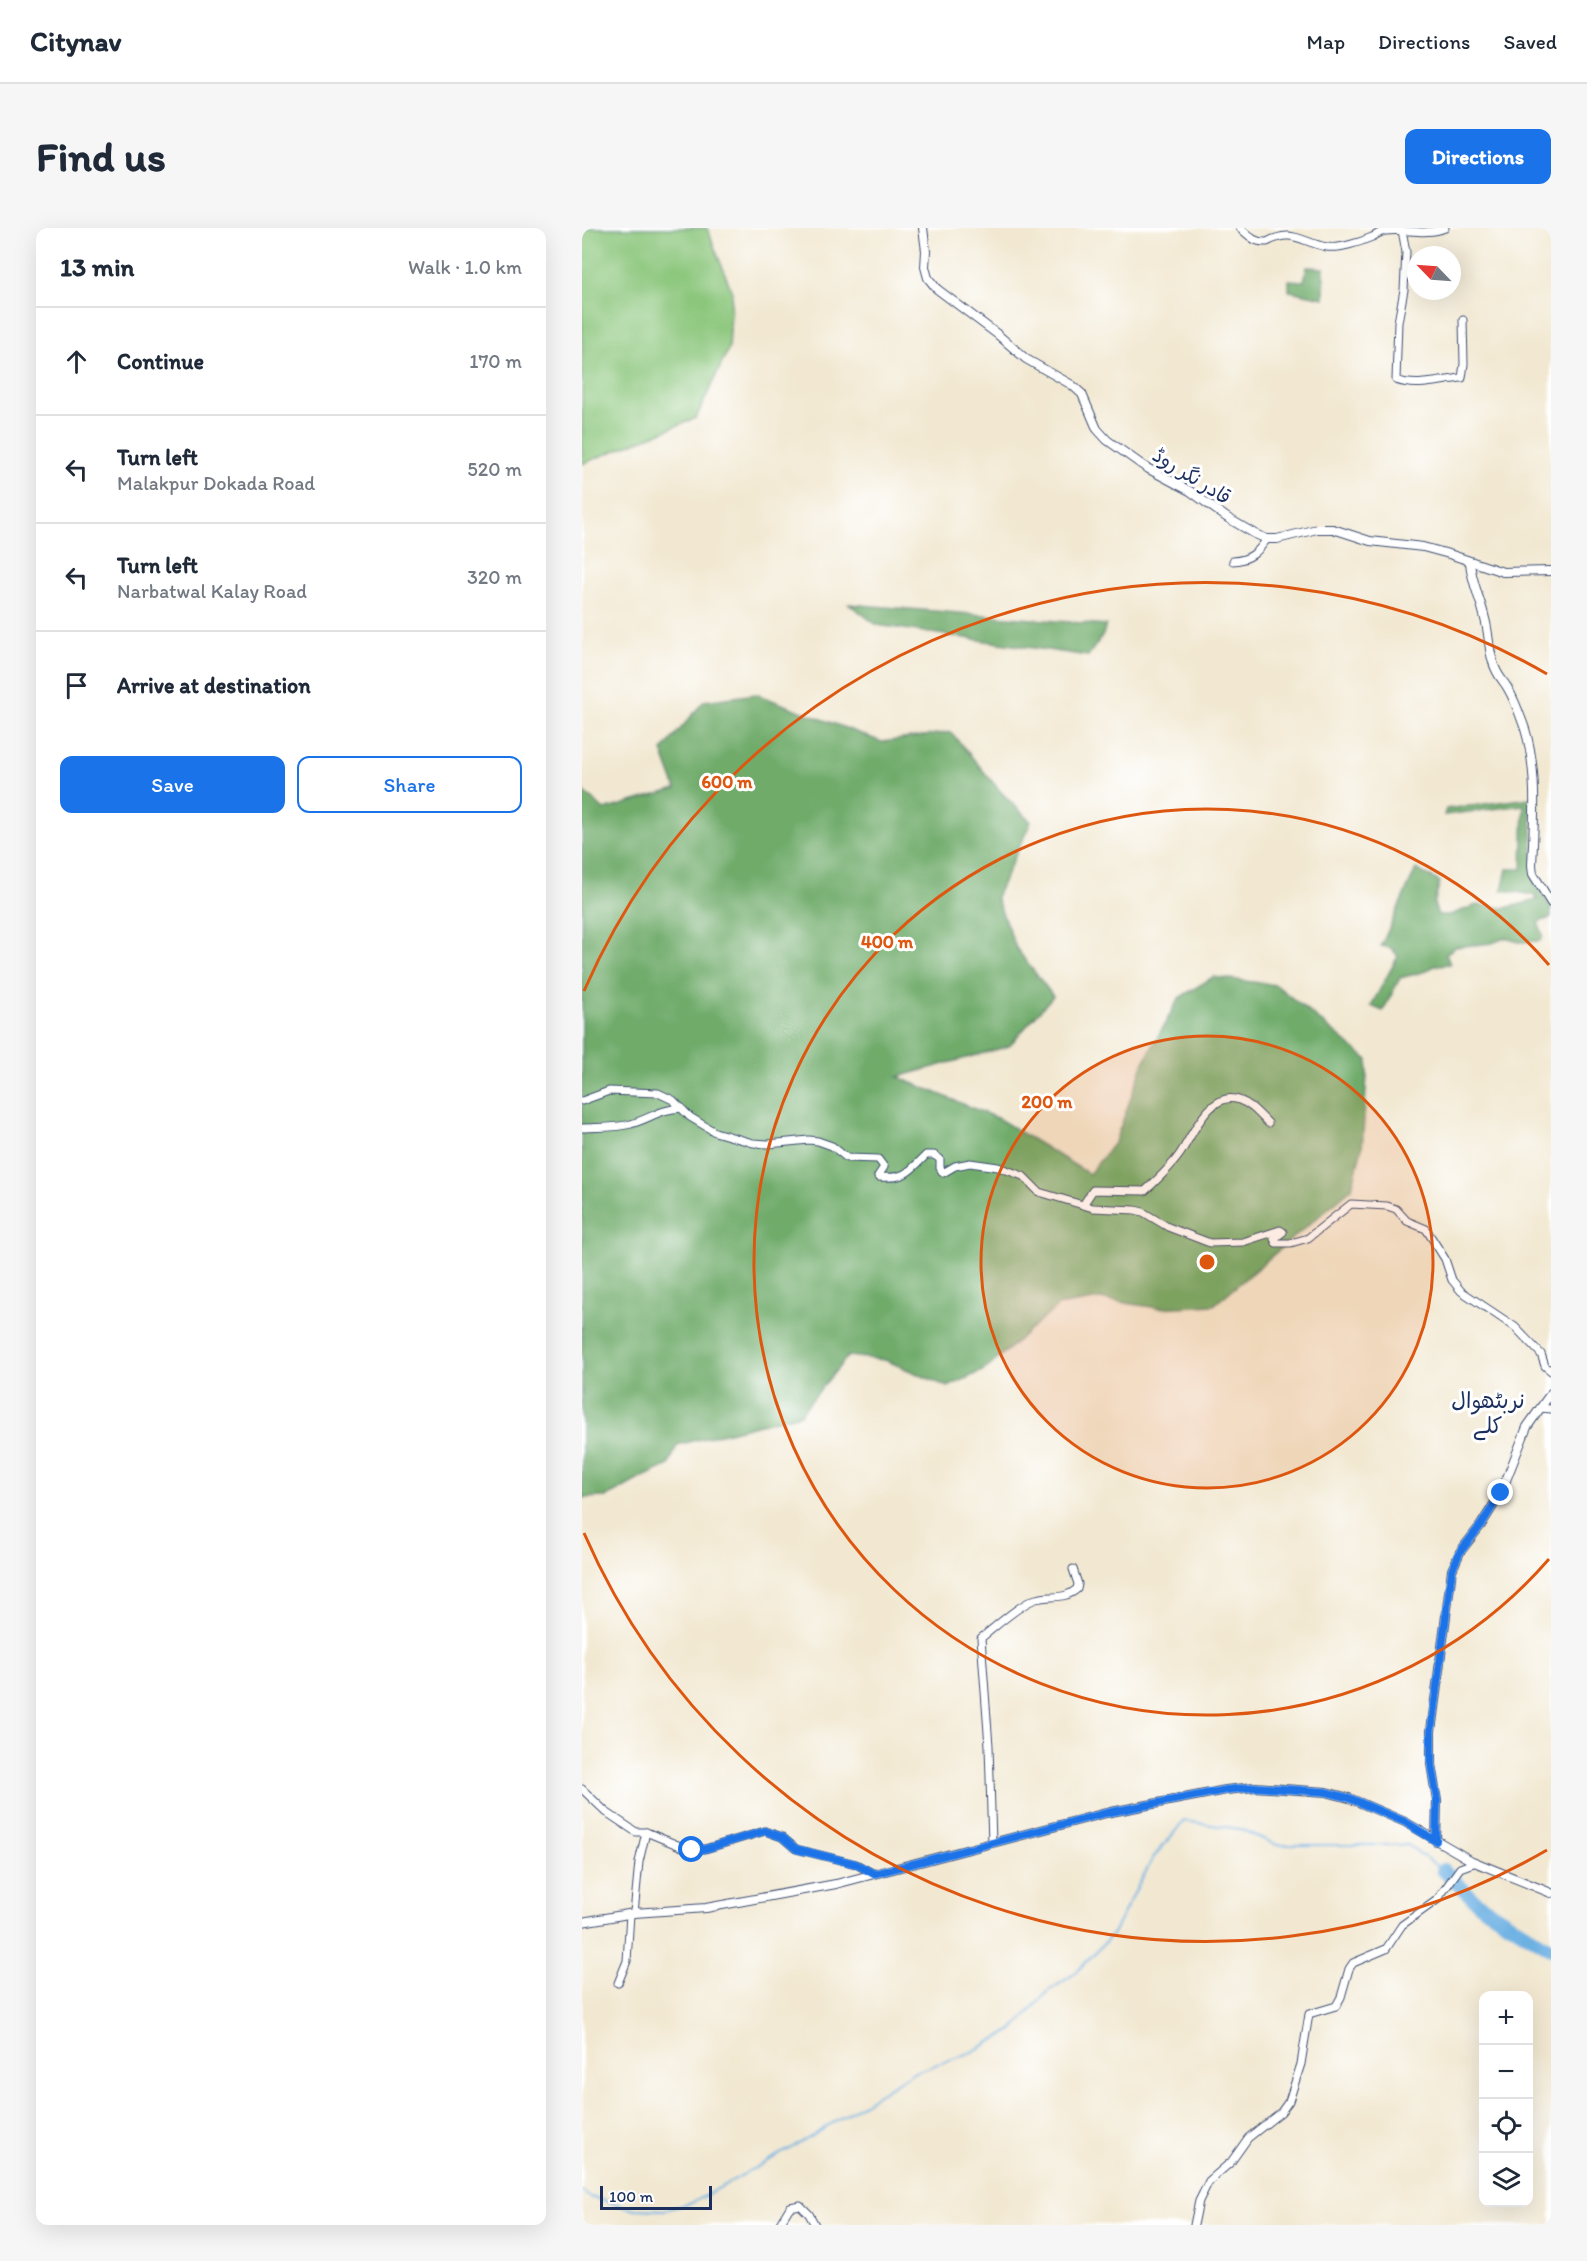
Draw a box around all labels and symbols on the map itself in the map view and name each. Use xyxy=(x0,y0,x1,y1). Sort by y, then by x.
north arrow xyxy=(1407,246,1461,300)
street label: قادر نگر روڈ xyxy=(1148,443,1236,509)
text: 600 m xyxy=(702,771,753,793)
text: 400 m xyxy=(861,931,914,953)
text: 200 m xyxy=(1022,1091,1073,1113)
centre of rings xyxy=(1197,1252,1217,1272)
district label: نربٹھوال کلے xyxy=(1451,1387,1525,1441)
route end xyxy=(1487,1479,1513,1505)
route start xyxy=(678,1836,704,1862)
scale bar xyxy=(600,2183,712,2210)

